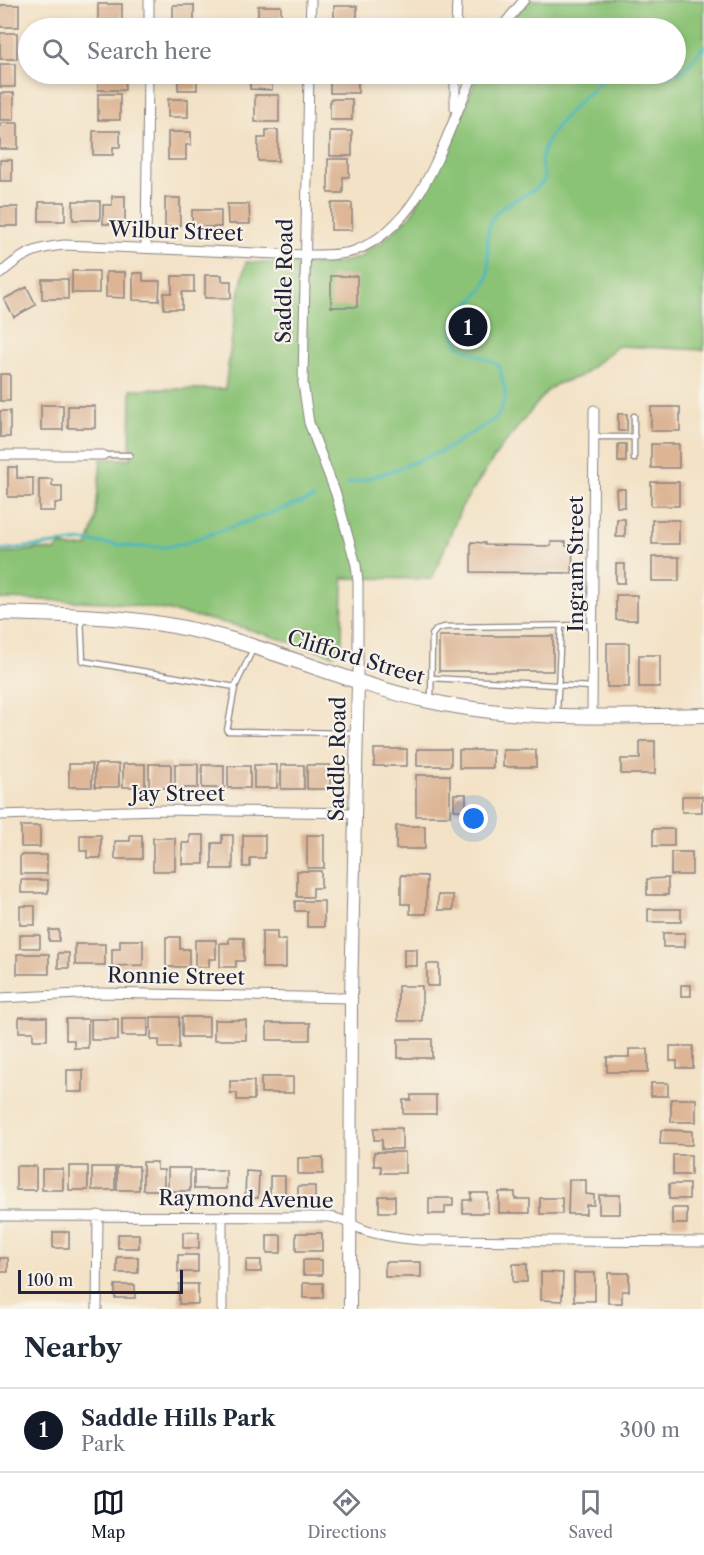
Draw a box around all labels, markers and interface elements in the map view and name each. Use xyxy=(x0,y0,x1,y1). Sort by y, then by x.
search box xyxy=(18,18,686,84)
icon: search xyxy=(39,35,72,68)
text: Search here xyxy=(87,38,212,65)
street label: Wilbur Street xyxy=(107,216,244,246)
street label: Saddle Road xyxy=(270,218,298,344)
pin: 1 xyxy=(448,304,488,350)
street label: Ingram Street xyxy=(563,495,588,632)
street label: Clifford Street xyxy=(284,624,428,690)
street label: Saddle Road xyxy=(323,696,351,822)
street label: Jay Street xyxy=(128,781,225,806)
your location xyxy=(459,804,488,833)
street label: Ronnie Street xyxy=(107,962,246,990)
street label: Raymond Avenue xyxy=(158,1185,334,1213)
scale bar xyxy=(18,1267,183,1294)
text: 100 m xyxy=(27,1270,73,1290)
text: Nearby xyxy=(24,1332,122,1364)
text: Saddle Hills Park xyxy=(81,1405,275,1432)
text: 1 xyxy=(39,1418,48,1442)
text: 300 m xyxy=(620,1418,680,1442)
text: Park xyxy=(81,1432,124,1456)
tab: Map xyxy=(91,1486,125,1542)
tab: Directions xyxy=(307,1486,386,1542)
tab: Saved xyxy=(569,1486,613,1542)

